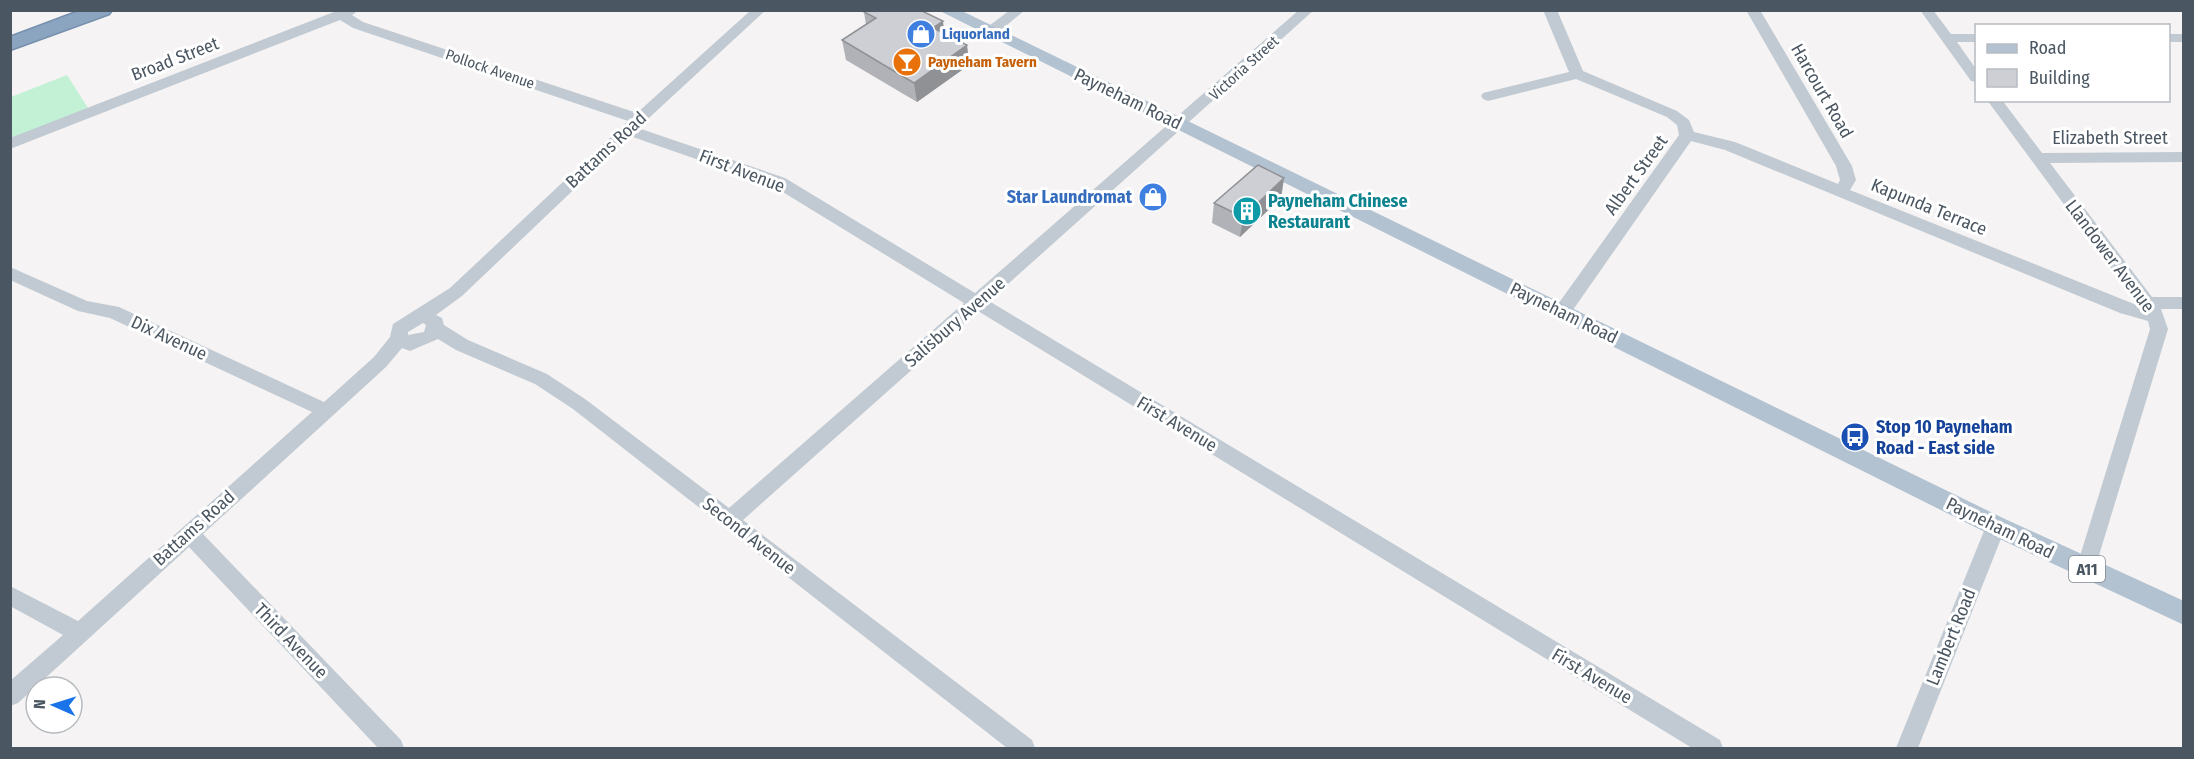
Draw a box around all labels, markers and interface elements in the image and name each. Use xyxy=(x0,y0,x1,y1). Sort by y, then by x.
shop icon: Liquorland xyxy=(905,18,937,50)
legend xyxy=(1975,24,2170,102)
place label: Liquorland xyxy=(942,25,1010,43)
street label: Broad Street xyxy=(128,32,222,86)
street label: Victoria Street xyxy=(1206,32,1282,104)
text: Road xyxy=(2029,37,2066,59)
street label: Harcourt Road xyxy=(1786,40,1858,142)
street label: Pollock Avenue xyxy=(443,45,537,93)
bar icon: Payneham Tavern xyxy=(891,46,923,78)
place label: Payneham Tavern xyxy=(928,53,1037,71)
street label: Payneham Road xyxy=(1071,63,1185,135)
text: Building xyxy=(2029,67,2090,89)
street label: Battams Road xyxy=(561,107,651,193)
street label: Elizabeth Street xyxy=(2052,127,2168,149)
street label: Albert Street xyxy=(1600,131,1672,219)
street label: First Avenue xyxy=(696,145,788,197)
street label: Kapunda Terrace xyxy=(1868,174,1990,240)
shop icon: Star Laundromat xyxy=(1137,181,1169,213)
place label: Star Laundromat xyxy=(1007,186,1133,208)
place label: Payneham Chinese Restaurant xyxy=(1268,190,1408,233)
building icon: Payneham Chinese Restaurant xyxy=(1231,195,1263,227)
street label: Llandower Avenue xyxy=(2061,195,2160,317)
street label: Salisbury Avenue xyxy=(900,272,1010,372)
street label: Payneham Road xyxy=(1507,277,1621,349)
street label: Dix Avenue xyxy=(128,311,211,365)
street label: First Avenue xyxy=(1133,391,1221,457)
place label: Stop 10 Payneham Road - East side xyxy=(1876,416,2013,459)
bus stop icon: Stop 10 Payneham Road - East side xyxy=(1839,421,1871,453)
street label: Battams Road xyxy=(149,486,239,570)
street label: Payneham Road xyxy=(1943,492,2057,564)
street label: Second Avenue xyxy=(698,493,800,579)
road number: A11 xyxy=(2069,556,2105,582)
street label: Lambert Road xyxy=(1922,585,1980,689)
street label: Third Avenue xyxy=(250,599,332,683)
street label: First Avenue xyxy=(1548,643,1636,709)
north arrow xyxy=(24,675,84,735)
text: N xyxy=(30,699,49,710)

